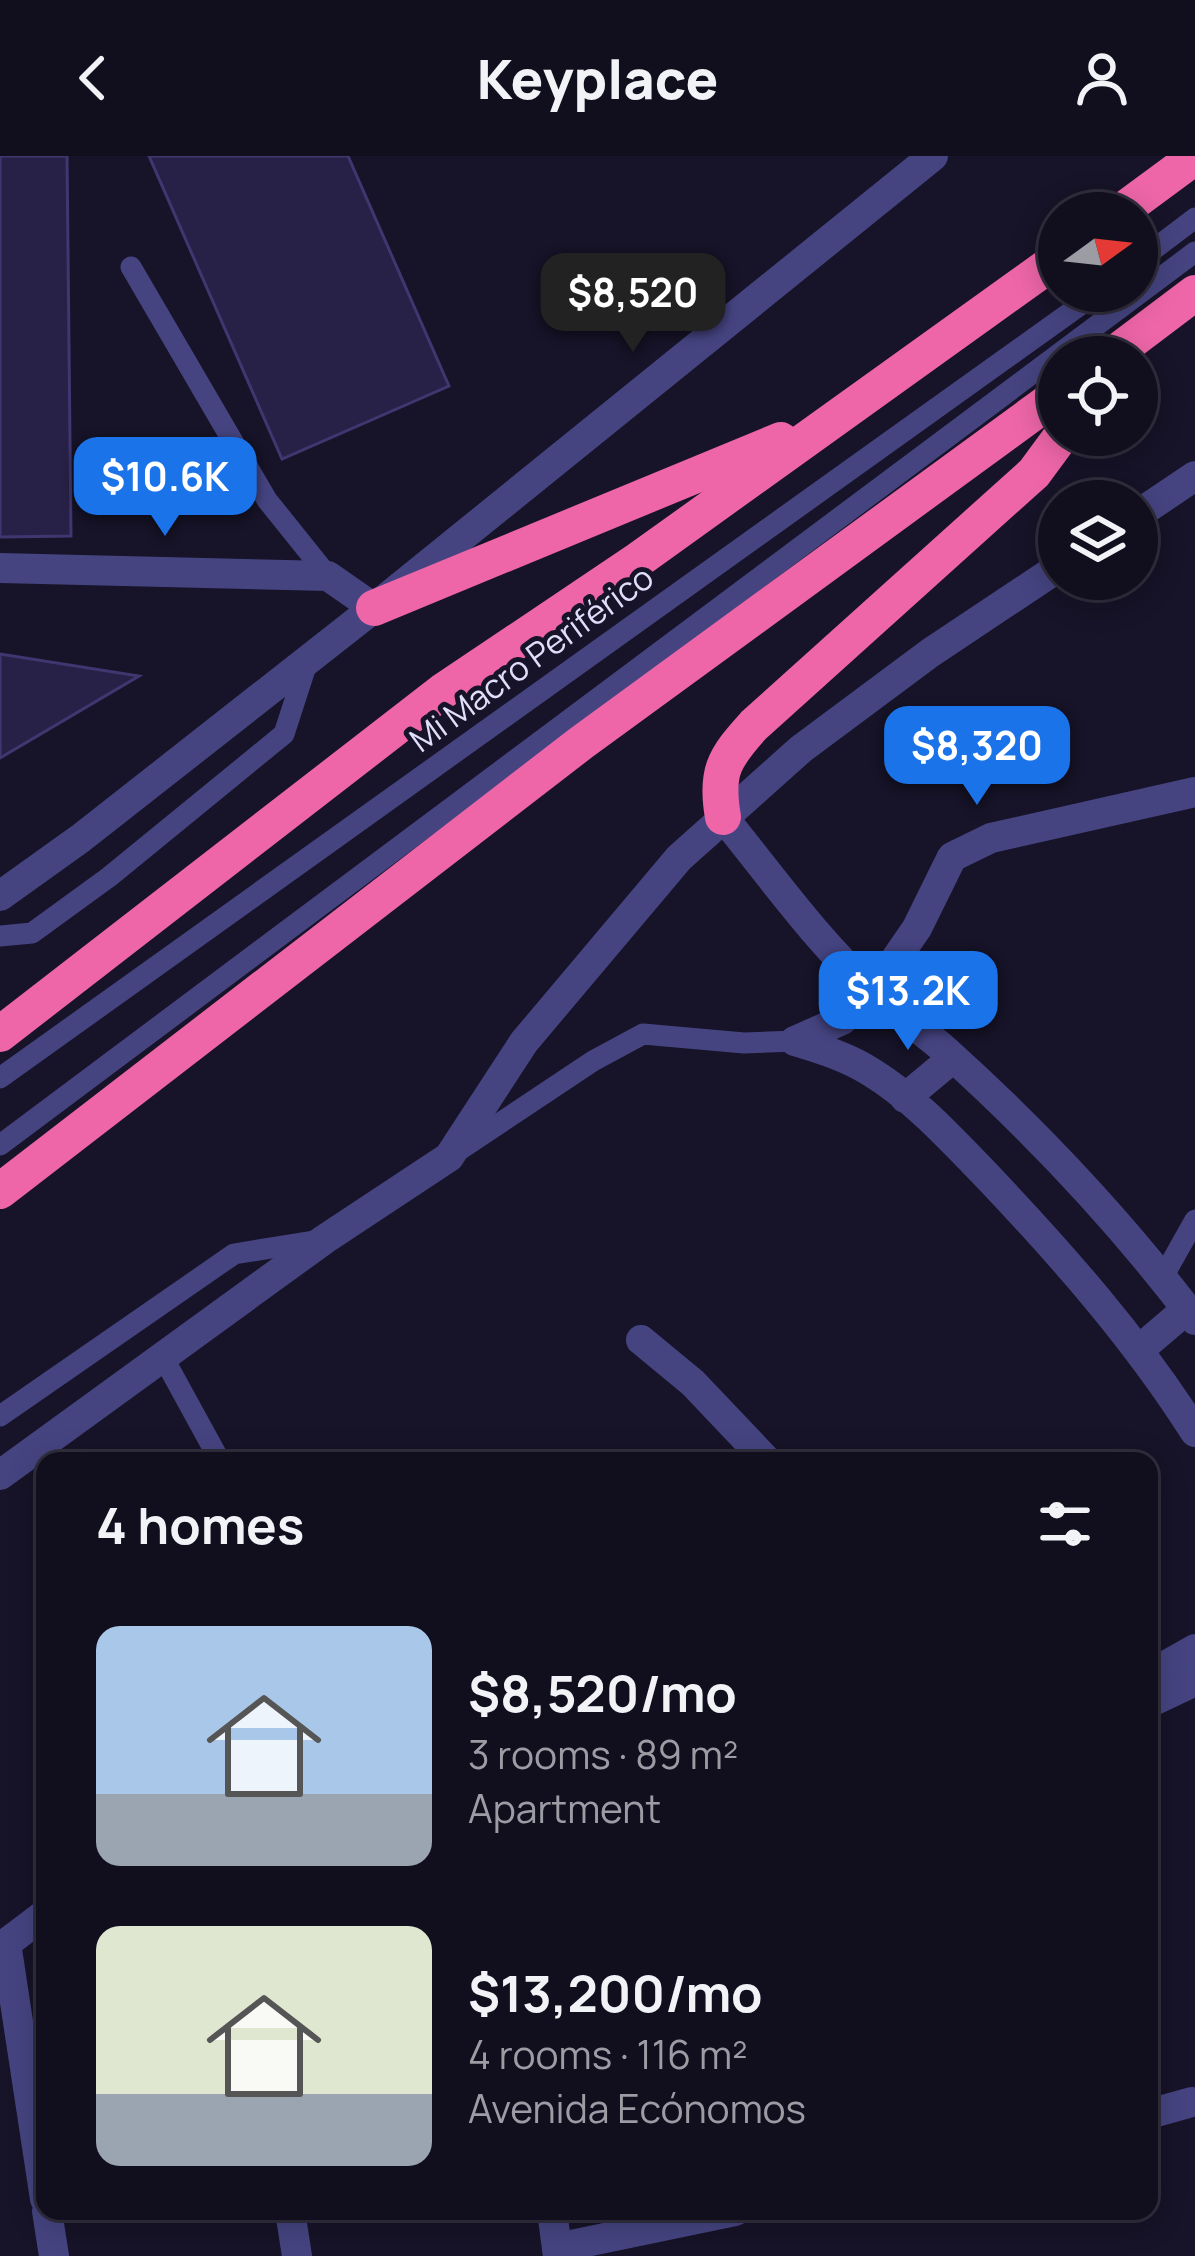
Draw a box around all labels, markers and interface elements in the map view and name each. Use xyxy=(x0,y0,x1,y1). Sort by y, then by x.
text: Keyplace xyxy=(477,41,718,115)
icon: back xyxy=(60,45,126,111)
icon: person xyxy=(1069,45,1135,111)
north arrow xyxy=(1038,192,1158,312)
map controls xyxy=(1038,192,1158,600)
pin: $8,520 xyxy=(535,253,731,355)
text: $8,520 xyxy=(568,265,698,319)
button: locate xyxy=(1038,336,1158,456)
pin: $10.6K xyxy=(67,437,263,539)
text: $10.6K xyxy=(101,449,229,503)
button: layers xyxy=(1038,480,1158,600)
street label: Mi Macro Periférico xyxy=(400,554,662,762)
pin: $8,320 xyxy=(879,706,1075,808)
text: $8,320 xyxy=(911,718,1043,772)
pin: $13.2K xyxy=(810,951,1006,1053)
text: $13.2K xyxy=(846,963,970,1017)
text: 4 homes xyxy=(96,1490,304,1559)
icon: filters xyxy=(1032,1491,1098,1557)
text: $8,520/mo xyxy=(468,1658,737,1727)
icon: home xyxy=(192,1674,336,1818)
text: 3 rooms · 89 m² xyxy=(468,1727,738,1781)
text: Apartment xyxy=(468,1781,661,1835)
text: $13,200/mo xyxy=(468,1958,762,2027)
icon: home xyxy=(192,1974,336,2118)
text: 4 rooms · 116 m² xyxy=(468,2027,748,2081)
text: Avenida Ecónomos xyxy=(468,2081,806,2135)

